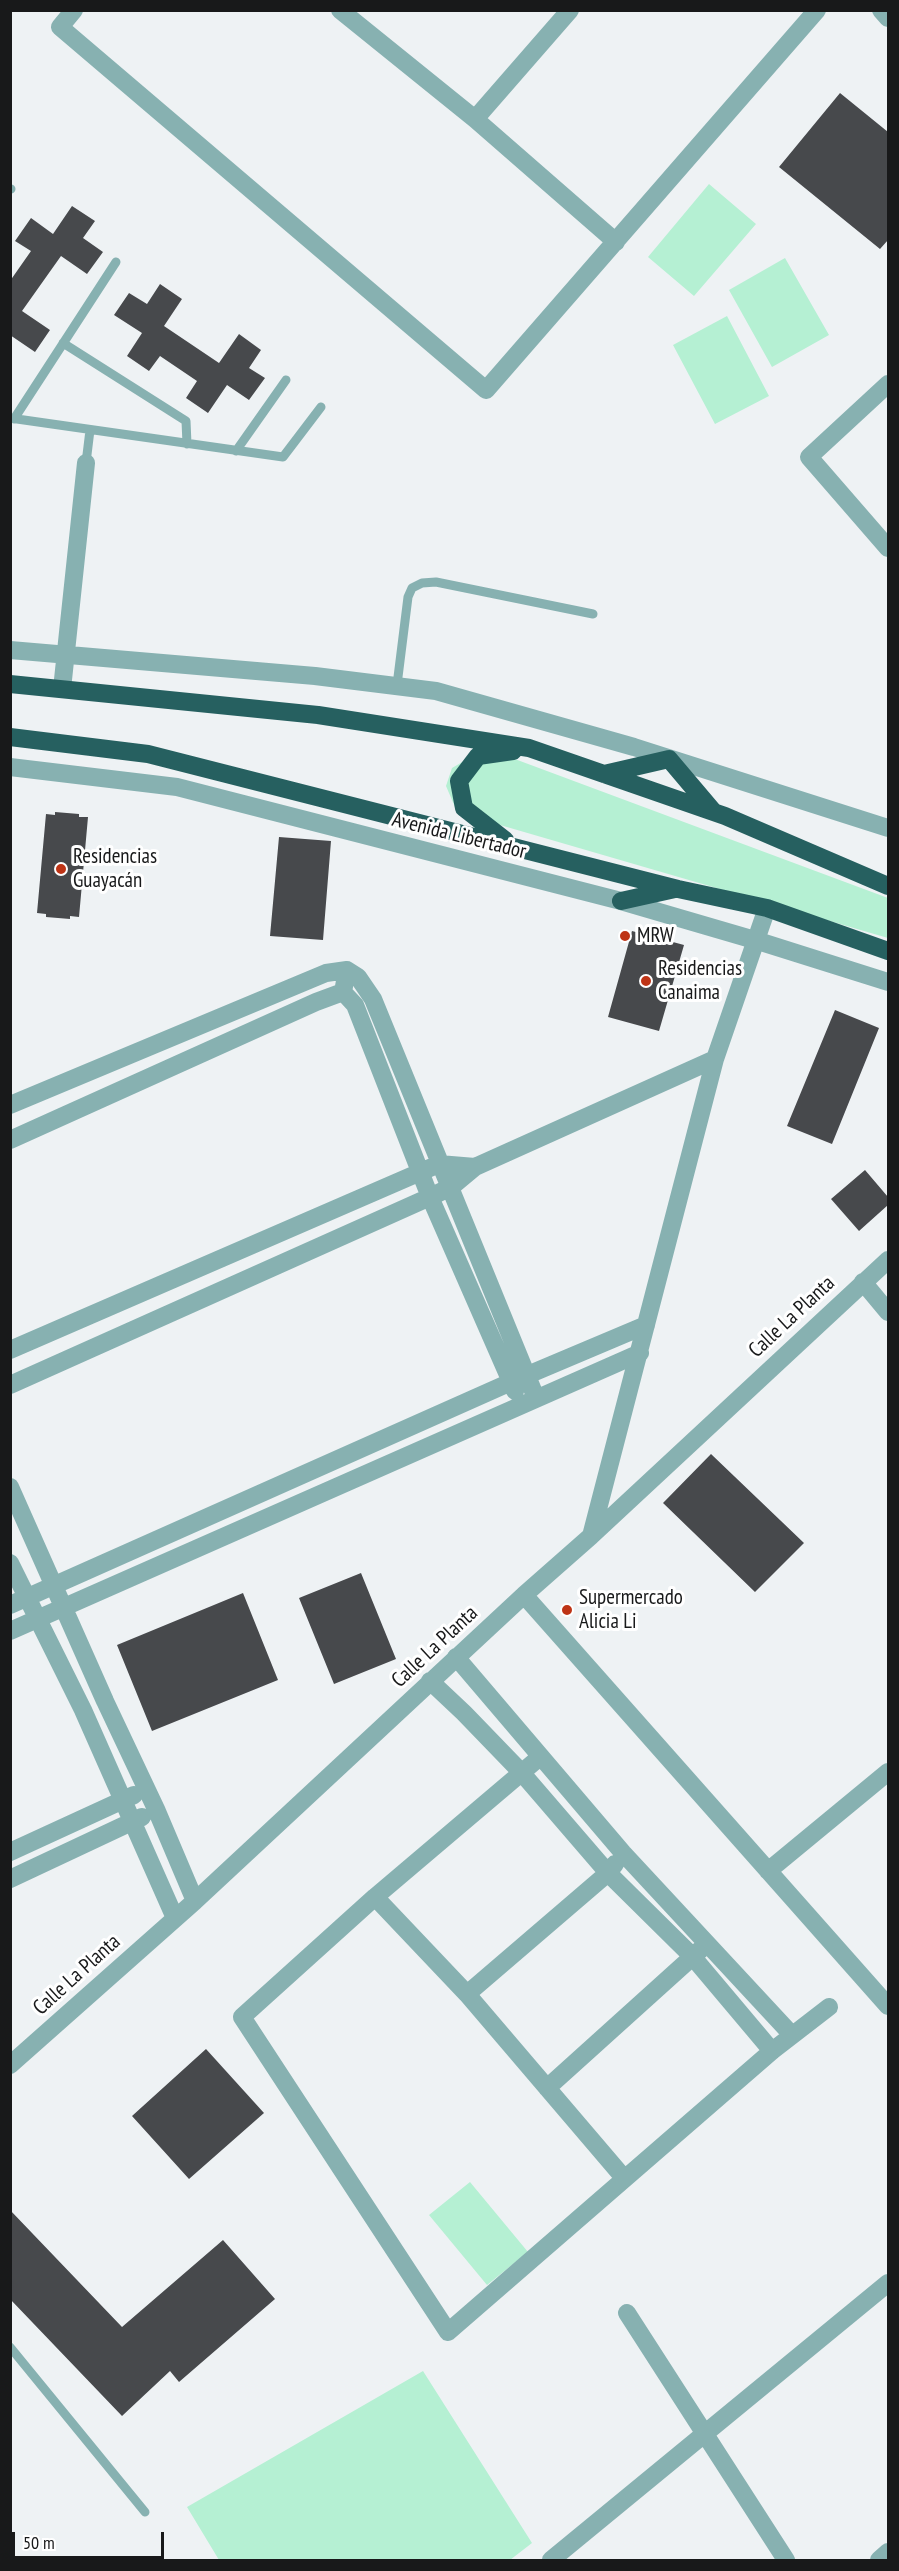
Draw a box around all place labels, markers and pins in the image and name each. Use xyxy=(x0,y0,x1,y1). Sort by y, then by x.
place label: Residencias Guayacán xyxy=(73,844,157,894)
marker: Residencias Guayacán xyxy=(54,862,68,876)
place label: MRW xyxy=(637,923,674,949)
marker: MRW xyxy=(618,929,632,943)
place label: Residencias Canaima xyxy=(658,956,742,1006)
marker: Residencias Canaima xyxy=(639,974,653,988)
place label: Supermercado Alicia Li xyxy=(579,1585,683,1635)
marker: Supermercado Alicia Li xyxy=(560,1603,574,1617)

